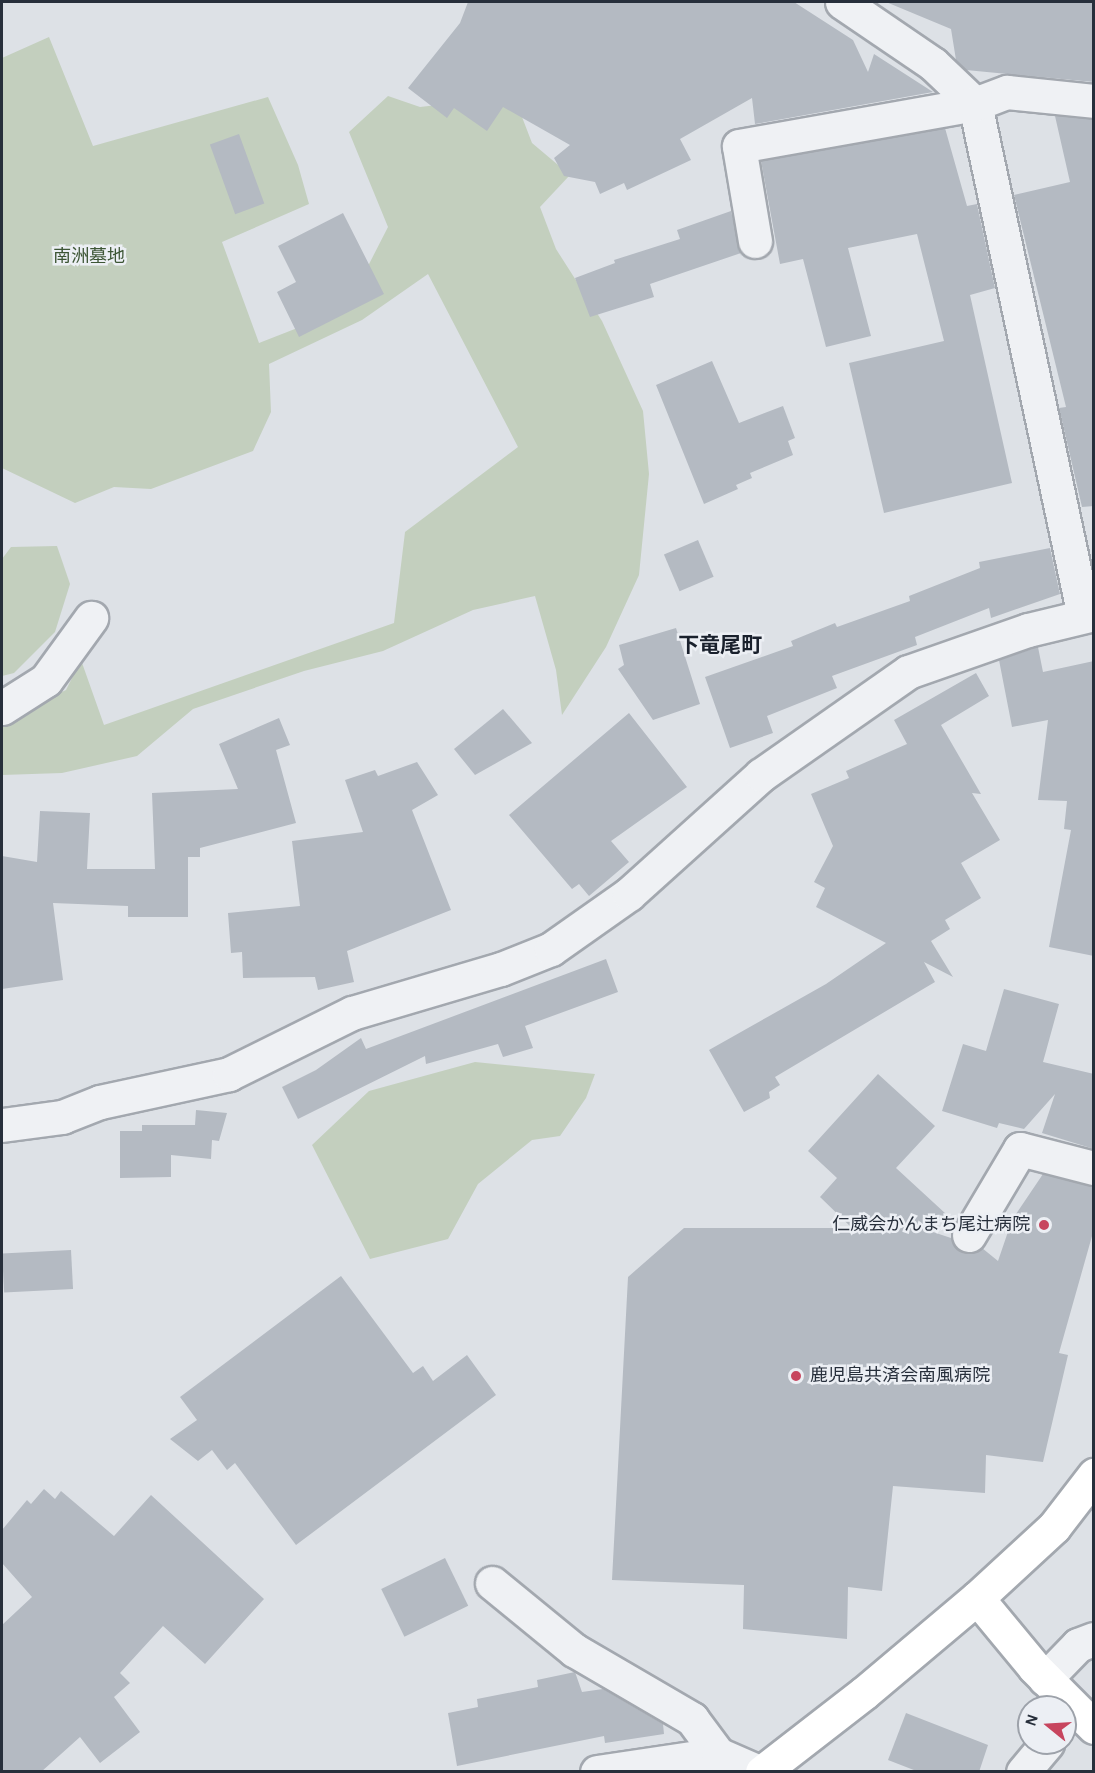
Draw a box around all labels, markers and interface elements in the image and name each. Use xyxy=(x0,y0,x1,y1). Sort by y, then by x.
park label: 南洲墓地 xyxy=(53,246,125,268)
district label: 下竜尾町 xyxy=(678,633,762,659)
place label: 仁威会かんまち尾辻病院 xyxy=(832,1214,1030,1236)
marker: 仁威会かんまち尾辻病院 xyxy=(1035,1216,1053,1234)
place label: 鹿児島共済会南風病院 xyxy=(810,1365,990,1387)
marker: 鹿児島共済会南風病院 xyxy=(787,1367,805,1385)
north arrow xyxy=(1017,1695,1077,1755)
text: N xyxy=(1022,1712,1041,1728)

